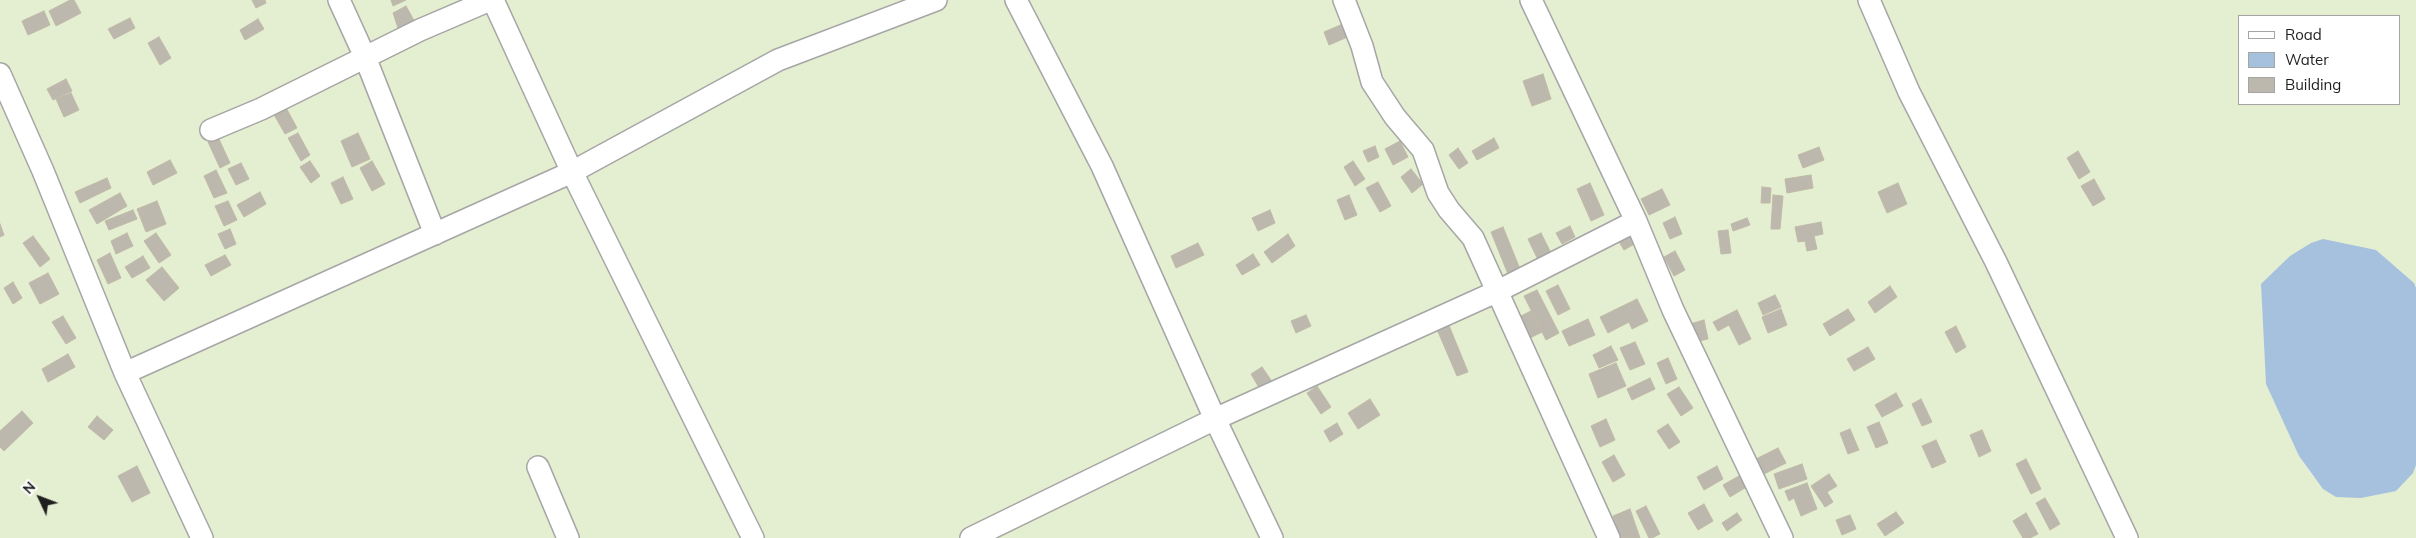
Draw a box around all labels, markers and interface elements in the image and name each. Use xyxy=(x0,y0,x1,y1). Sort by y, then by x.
legend xyxy=(2238,15,2401,105)
text: Road xyxy=(2285,25,2322,44)
text: Water xyxy=(2285,50,2329,69)
text: Building xyxy=(2285,75,2341,94)
north arrow xyxy=(15,473,65,523)
text: N xyxy=(19,478,39,498)

